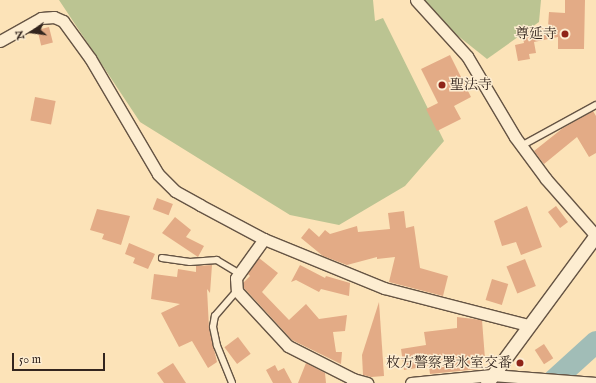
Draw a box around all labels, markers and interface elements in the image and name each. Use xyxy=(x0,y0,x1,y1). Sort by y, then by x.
north arrow xyxy=(12,12,52,52)
place label: 尊延寺 xyxy=(515,26,557,42)
text: N xyxy=(12,29,28,41)
marker: 尊延寺 xyxy=(560,29,570,39)
place label: 聖法寺 xyxy=(450,77,492,93)
marker: 聖法寺 xyxy=(437,80,447,90)
scale bar xyxy=(14,345,107,371)
text: 50 m xyxy=(19,352,41,367)
place label: 枚方警察署氷室交番 xyxy=(386,355,512,371)
marker: 枚方警察署氷室交番 xyxy=(515,358,525,368)

